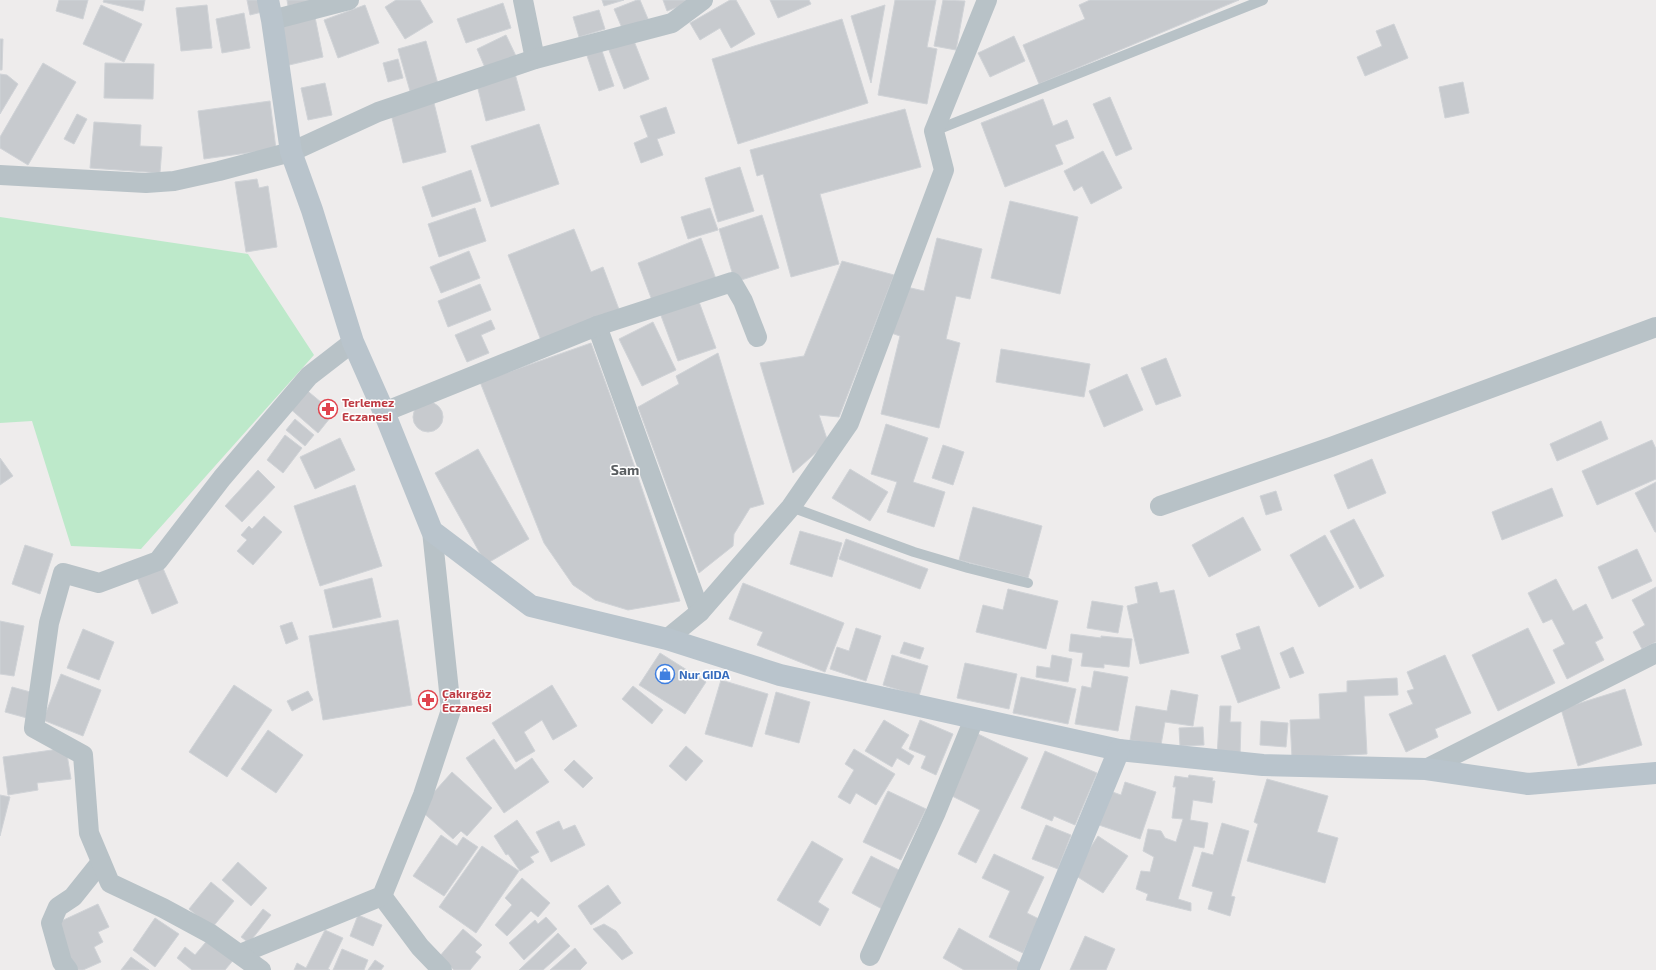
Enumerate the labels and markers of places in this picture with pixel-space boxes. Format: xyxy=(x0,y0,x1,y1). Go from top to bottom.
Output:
place label: Terlemez Eczanesi xyxy=(342,395,394,423)
pharmacy icon: Terlemez Eczanesi xyxy=(317,398,339,420)
shop icon: Nur GIDA xyxy=(654,663,676,685)
place label: Nur GIDA xyxy=(679,667,730,681)
place label: Çakırgöz Eczanesi xyxy=(442,686,492,714)
pharmacy icon: Çakırgöz Eczanesi xyxy=(417,689,439,711)

